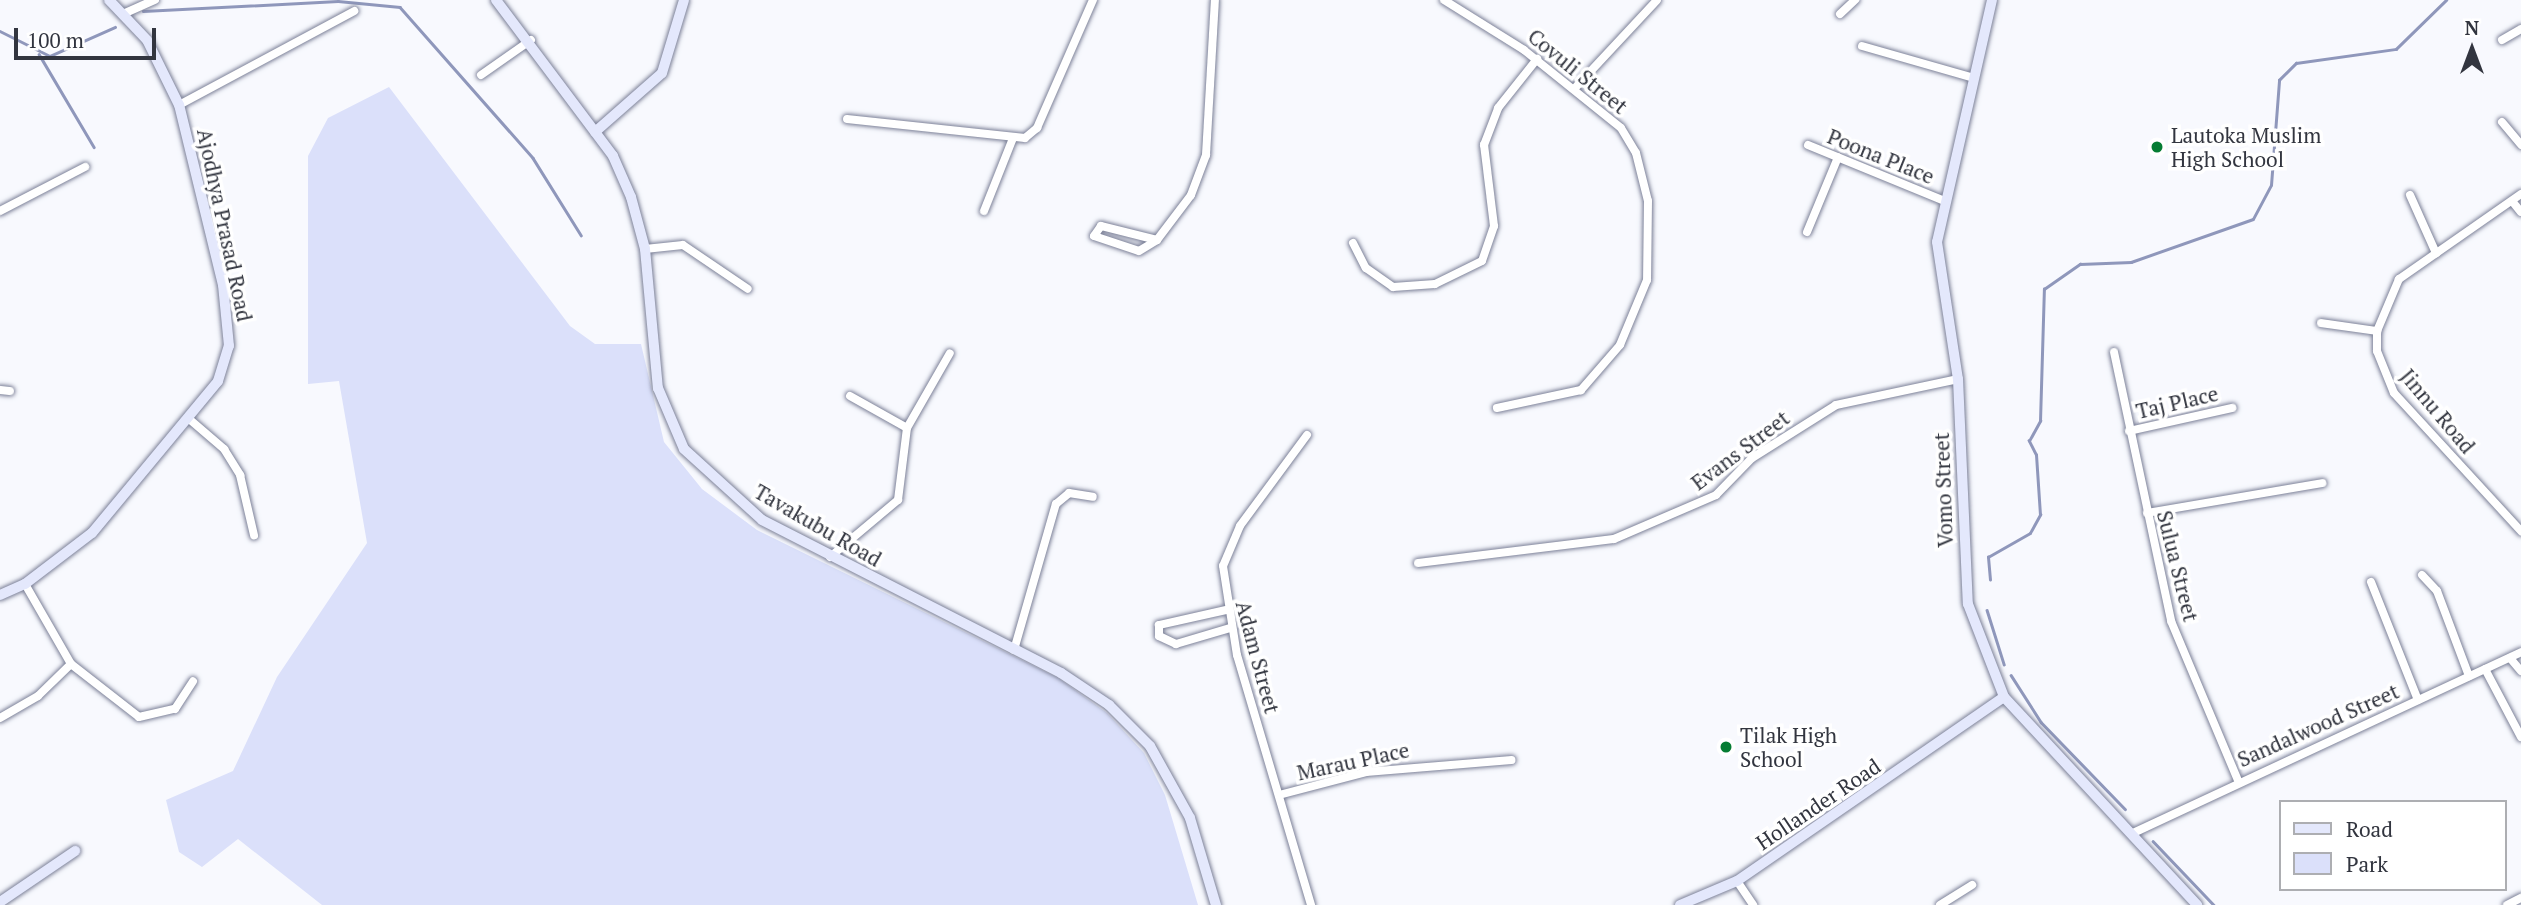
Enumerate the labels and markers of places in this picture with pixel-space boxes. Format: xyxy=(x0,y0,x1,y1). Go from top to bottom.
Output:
place label: Lautoka Muslim High School xyxy=(2171,122,2321,172)
marker: Lautoka Muslim High School xyxy=(2149,139,2165,155)
place label: Tilak High School xyxy=(1740,722,1837,772)
marker: Tilak High School xyxy=(1718,739,1734,755)

